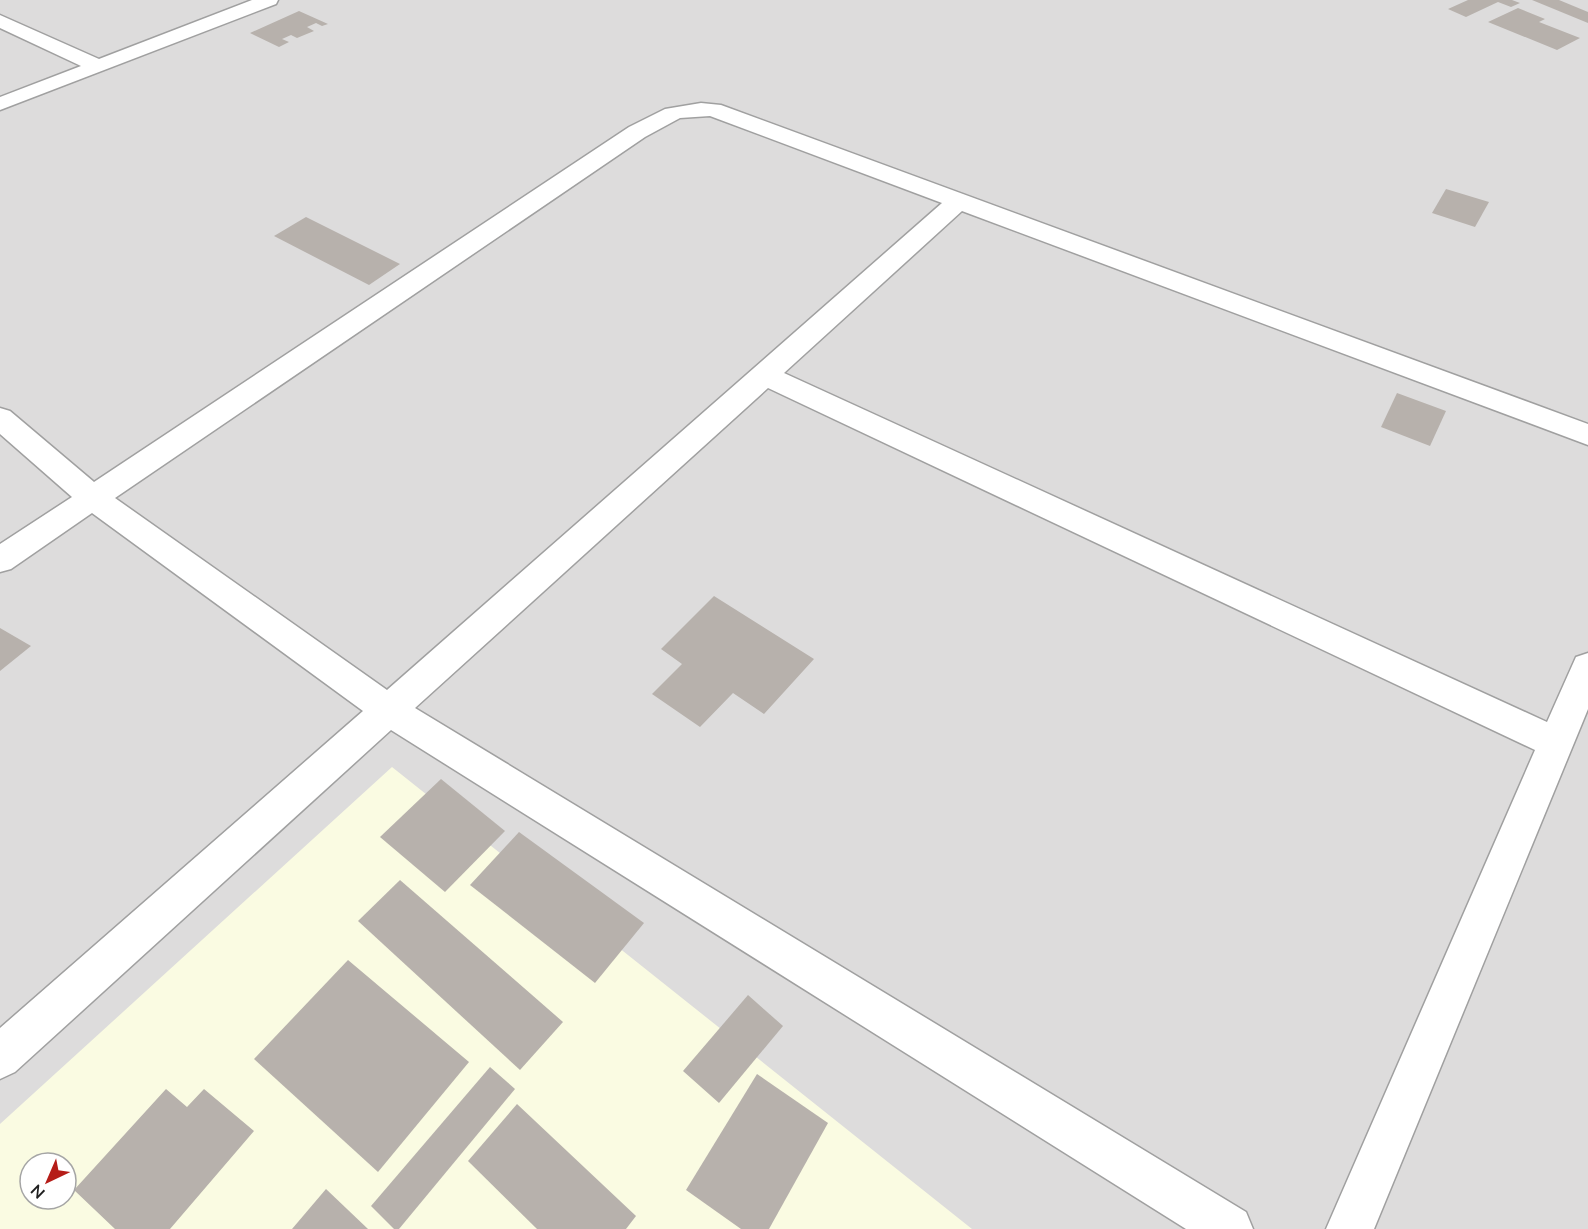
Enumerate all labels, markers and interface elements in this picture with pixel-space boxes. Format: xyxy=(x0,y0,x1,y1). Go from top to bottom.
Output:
north arrow xyxy=(18,1151,78,1211)
text: N xyxy=(26,1180,49,1203)

